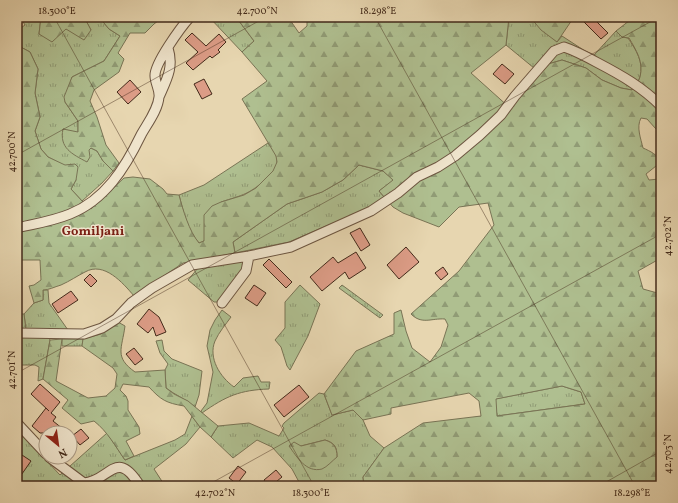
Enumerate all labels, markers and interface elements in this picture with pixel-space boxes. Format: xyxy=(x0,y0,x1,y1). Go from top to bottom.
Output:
text: 18.300°E xyxy=(38,4,76,18)
text: 42.700°N xyxy=(236,4,278,18)
text: 18.298°E xyxy=(360,4,396,18)
text: 42.700°N xyxy=(5,131,19,173)
text: 42.702°N xyxy=(661,215,675,256)
district label: Gomiljani xyxy=(62,223,125,241)
text: 42.701°N xyxy=(5,350,19,390)
north arrow xyxy=(38,425,78,465)
text: 42.703°N xyxy=(661,433,675,474)
text: N xyxy=(55,444,69,461)
text: 42.702°N xyxy=(195,486,236,500)
text: 18.300°E xyxy=(292,486,330,500)
text: 18.298°E xyxy=(614,486,650,500)

